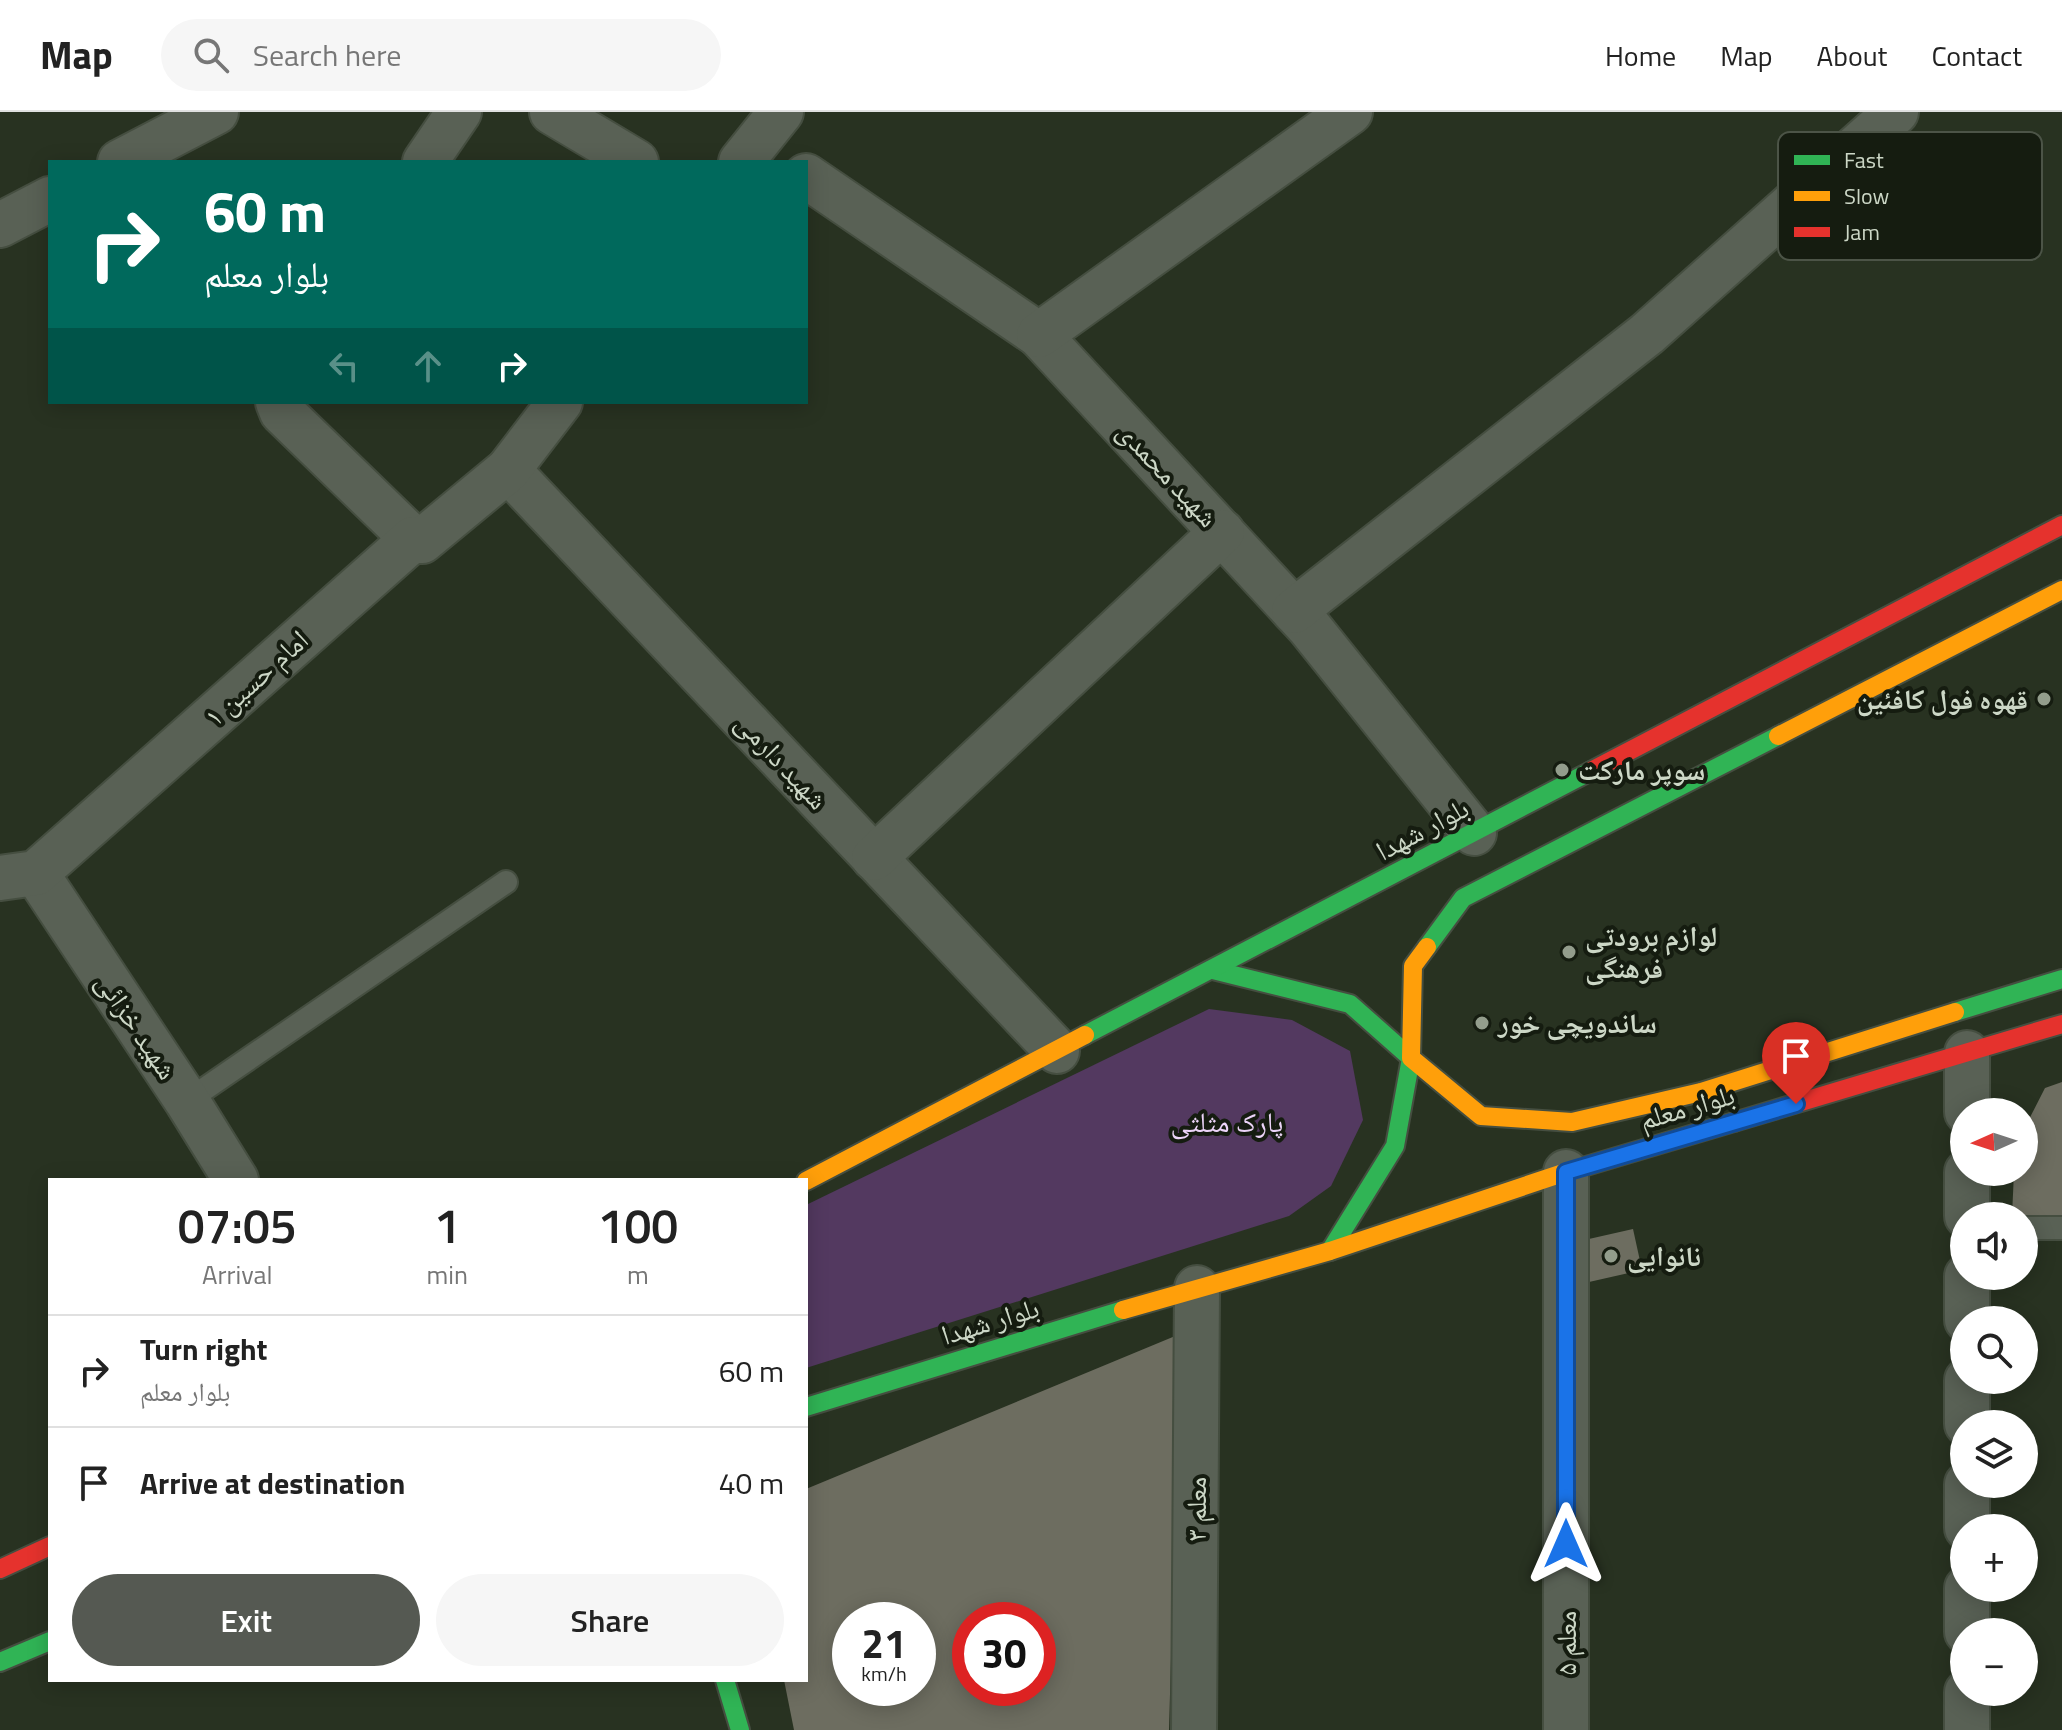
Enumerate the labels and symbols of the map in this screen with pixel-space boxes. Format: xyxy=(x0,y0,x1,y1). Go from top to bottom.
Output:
legend xyxy=(1778,132,2042,260)
text: Fast xyxy=(1844,143,1884,177)
text: Slow xyxy=(1844,179,1890,213)
text: Jam xyxy=(1844,215,1880,249)
street label: شهید محمدی xyxy=(1108,411,1229,537)
street label: امام حسین ۱ xyxy=(194,619,318,736)
place label: قهوه فول کافئین xyxy=(1857,677,2028,720)
marker: قهوه فول کافئین xyxy=(2035,690,2053,708)
street label: شهید دارمی xyxy=(726,702,839,819)
place label: سوپر مارکت xyxy=(1578,748,1705,791)
marker: سوپر مارکت xyxy=(1553,761,1571,779)
street label: بلوار شهدا xyxy=(1367,786,1476,871)
place label: لوازم برودتی فرهنگی xyxy=(1585,914,1717,989)
marker: لوازم برودتی فرهنگی xyxy=(1560,943,1578,961)
street label: شهید خزائی xyxy=(86,963,189,1088)
place label: ساندویچی خور xyxy=(1497,1001,1657,1044)
marker: ساندویچی خور xyxy=(1473,1014,1491,1032)
pin xyxy=(1762,1022,1830,1104)
street label: بلوار معلم xyxy=(1634,1072,1740,1141)
north arrow xyxy=(1950,1098,2038,1186)
park label: پارک مثلثی xyxy=(1171,1100,1283,1143)
place label: نانوایی xyxy=(1627,1234,1701,1277)
marker: نانوایی xyxy=(1602,1247,1620,1265)
street label: بلوار شهدا xyxy=(936,1285,1044,1356)
street label: معلم ۳ xyxy=(1174,1477,1217,1541)
position arrow xyxy=(1524,1502,1608,1586)
speed limit sign: 30 xyxy=(952,1602,1056,1706)
street label: معلم ۵ xyxy=(1544,1611,1587,1675)

